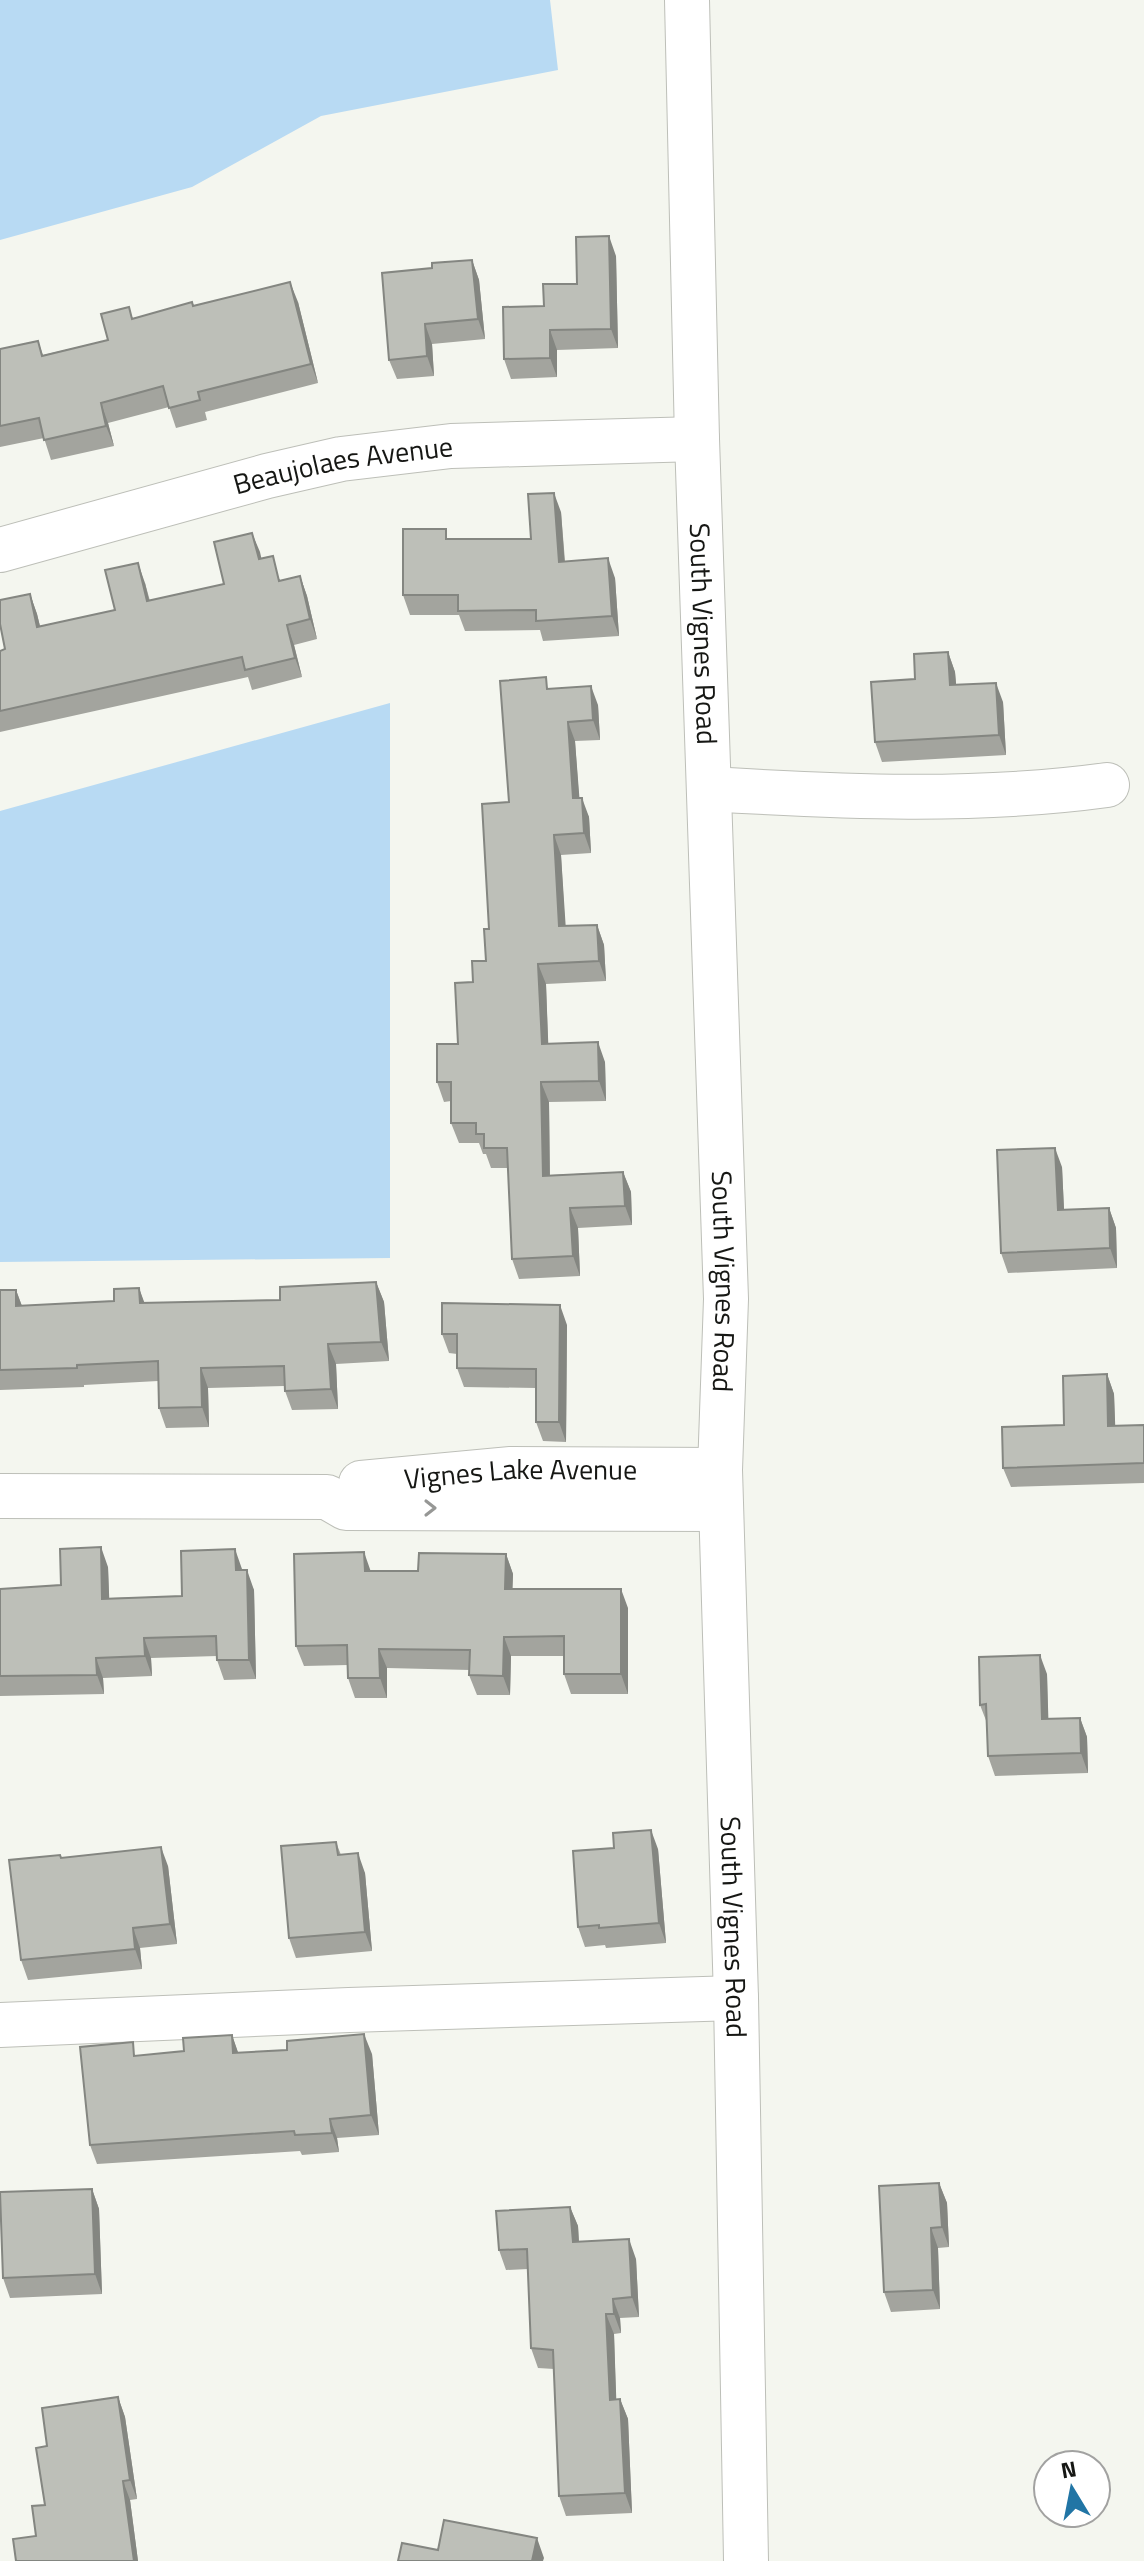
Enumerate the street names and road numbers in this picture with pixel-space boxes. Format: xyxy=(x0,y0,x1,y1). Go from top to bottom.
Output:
street label: Beaujolaes Avenue xyxy=(228,424,455,505)
street label: South Vignes Road xyxy=(679,522,729,745)
street label: South Vignes Road xyxy=(701,1170,748,1393)
street label: Vignes Lake Avenue xyxy=(402,1447,637,1500)
street label: South Vignes Road xyxy=(710,1816,759,2038)

